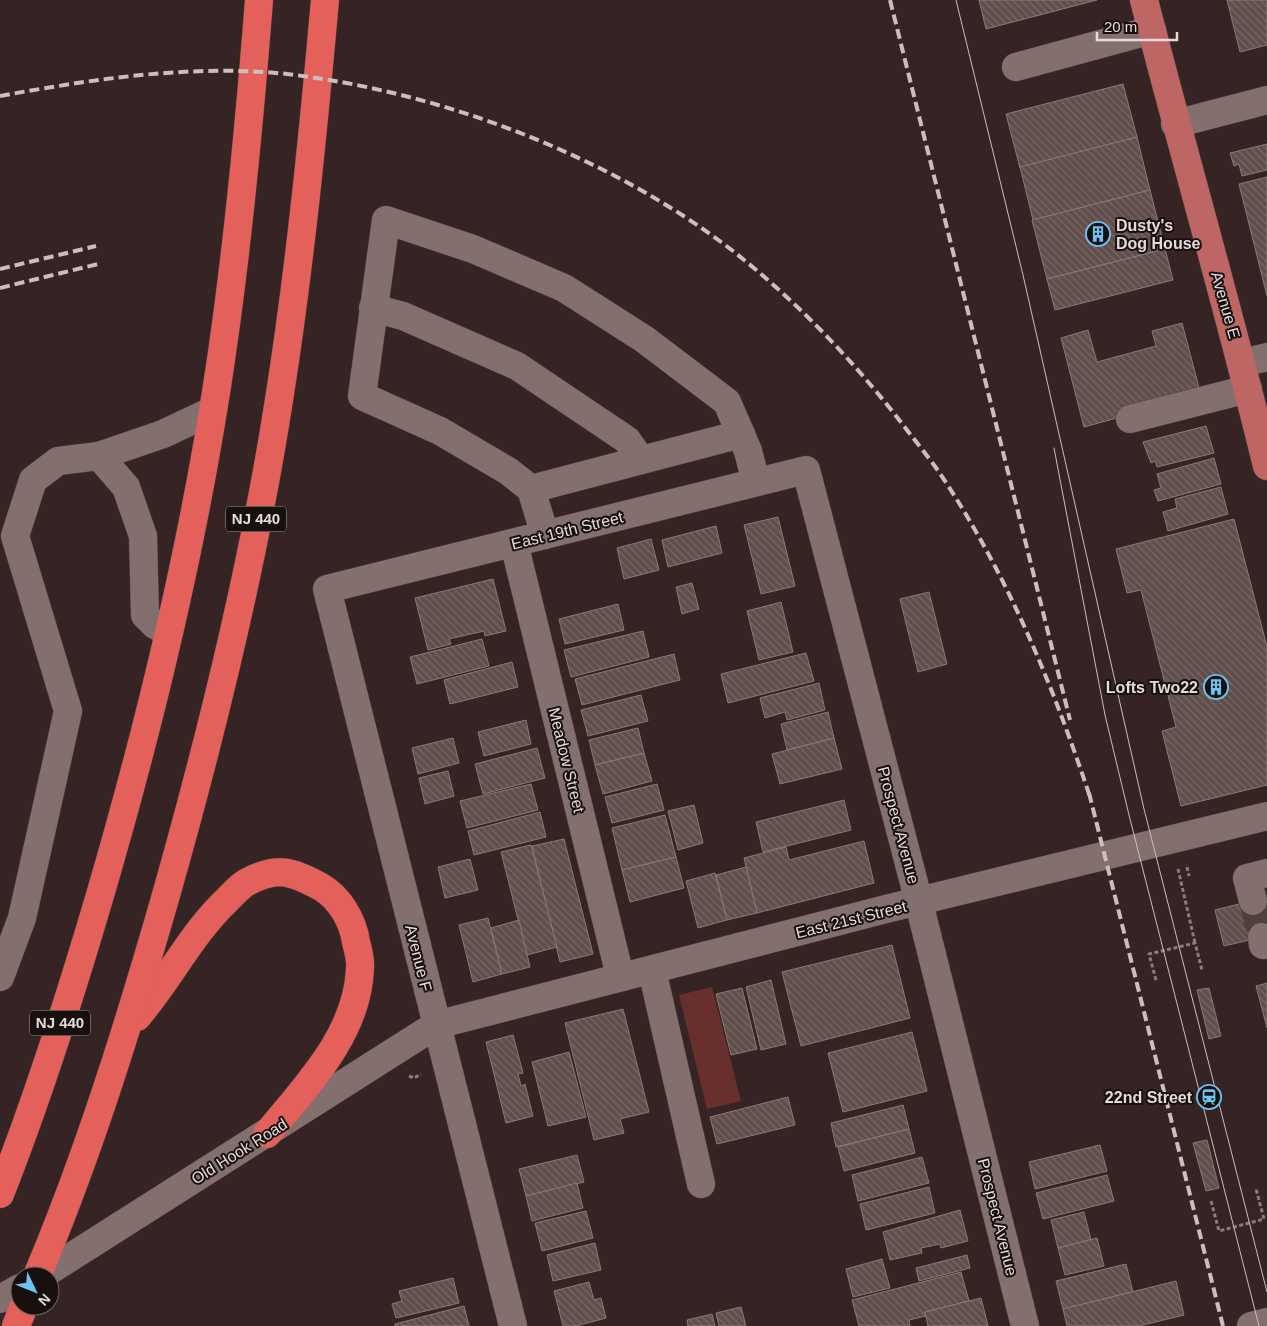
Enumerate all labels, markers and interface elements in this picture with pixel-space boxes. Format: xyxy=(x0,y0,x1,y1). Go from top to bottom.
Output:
scale bar xyxy=(1097,10,1177,42)
text: 20 m xyxy=(1104,18,1137,35)
place label: Dusty's Dog House xyxy=(1116,217,1201,252)
building icon: Dusty's Dog House xyxy=(1085,221,1111,247)
street label: Avenue E xyxy=(1208,270,1243,341)
road number: NJ 440 xyxy=(226,506,286,532)
street label: East 19th Street xyxy=(509,508,625,553)
building icon: Lofts Two22 xyxy=(1203,674,1229,700)
place label: Lofts Two22 xyxy=(1106,679,1198,696)
street label: Meadow Street xyxy=(545,706,588,815)
street label: Prospect Avenue xyxy=(875,765,922,886)
street label: East 21st Street xyxy=(794,897,909,942)
street label: Avenue F xyxy=(402,923,435,993)
road number: NJ 440 xyxy=(30,1010,90,1036)
station icon: 22nd Street xyxy=(1196,1084,1222,1110)
place label: 22nd Street xyxy=(1105,1089,1193,1106)
street label: Old Hook Road xyxy=(188,1115,290,1188)
street label: Prospect Avenue xyxy=(975,1157,1020,1278)
north arrow xyxy=(10,1266,60,1316)
text: N xyxy=(35,1291,54,1309)

